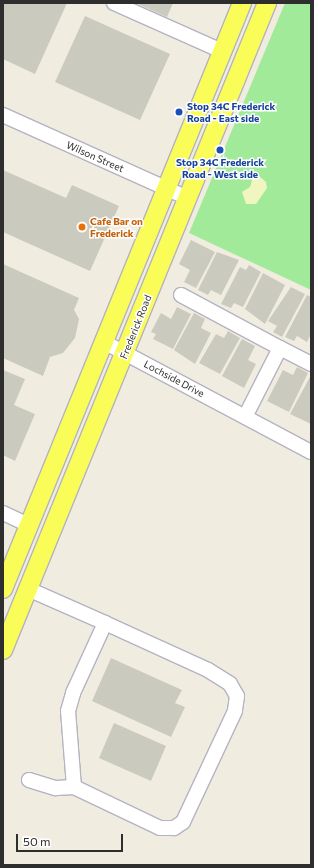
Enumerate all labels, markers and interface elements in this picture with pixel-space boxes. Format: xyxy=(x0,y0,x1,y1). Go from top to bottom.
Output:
place label: Stop 34C Frederick Road - East side xyxy=(187,100,275,124)
marker: Stop 34C Frederick Road - East side xyxy=(174,107,184,117)
street label: Wilson Street xyxy=(64,139,126,175)
marker: Stop 34C Frederick Road - West side xyxy=(215,145,225,155)
place label: Stop 34C Frederick Road - West side xyxy=(176,156,264,180)
place label: Cafe Bar on Frederick xyxy=(90,215,143,238)
marker: Cafe Bar on Frederick xyxy=(77,222,87,232)
street label: Frederick Road xyxy=(118,293,154,361)
street label: Lochside Drive xyxy=(142,358,206,400)
scale bar xyxy=(18,826,125,852)
text: 50 m xyxy=(23,834,51,848)

